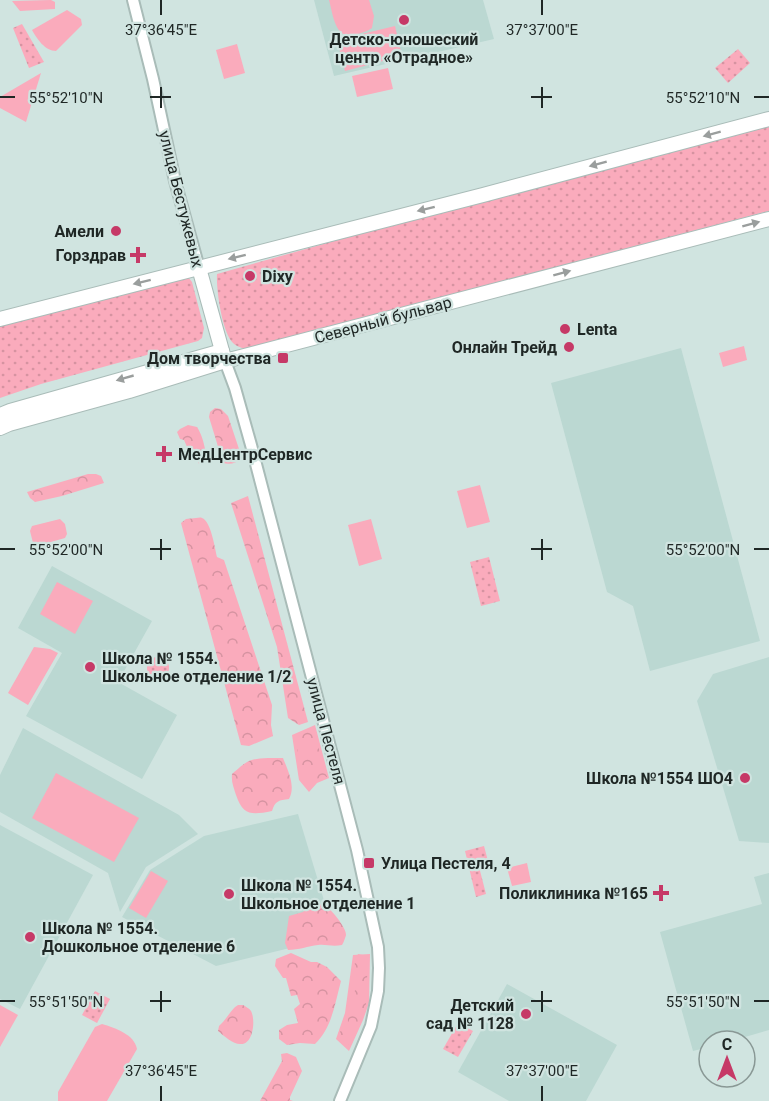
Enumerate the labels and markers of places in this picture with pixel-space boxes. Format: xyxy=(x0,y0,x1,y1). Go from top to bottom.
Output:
marker: Детско-юношеский центр «Отрадное» xyxy=(397,13,411,27)
place label: Детско-юношеский центр «Отрадное» xyxy=(330,30,478,67)
place label: Амели xyxy=(55,222,104,241)
marker: Амели xyxy=(109,224,123,238)
place label: Горздрав xyxy=(56,246,126,265)
marker: Горздрав xyxy=(131,248,145,262)
place label: Dixy xyxy=(262,267,294,286)
marker: Dixy xyxy=(243,269,257,283)
place label: Lenta xyxy=(577,320,618,339)
marker: Lenta xyxy=(558,322,572,336)
place label: Онлайн Трейд xyxy=(452,338,557,357)
marker: Онлайн Трейд xyxy=(562,340,576,354)
place label: Дом творчества xyxy=(147,349,271,368)
marker: Дом творчества xyxy=(276,351,290,365)
marker: МедЦентрСервис xyxy=(155,445,173,463)
place label: МедЦентрСервис xyxy=(178,445,312,464)
place label: Школа № 1554. Школьное отделение 1/2 xyxy=(102,649,292,686)
marker: Школа № 1554. Школьное отделение 1/2 xyxy=(83,660,97,674)
place label: Школа №1554 ШО4 xyxy=(586,769,733,788)
marker: Школа №1554 ШО4 xyxy=(738,771,752,785)
place label: Улица Пестеля, 4 xyxy=(381,854,511,873)
marker: Улица Пестеля, 4 xyxy=(362,856,376,870)
place label: Школа № 1554. Школьное отделение 1 xyxy=(241,876,415,913)
place label: Поликлиника №165 xyxy=(499,884,648,903)
marker: Поликлиника №165 xyxy=(652,884,670,902)
marker: Школа № 1554. Школьное отделение 1 xyxy=(222,887,236,901)
place label: Школа № 1554. Дошкольное отделение 6 xyxy=(42,919,235,956)
marker: Школа № 1554. Дошкольное отделение 6 xyxy=(23,930,37,944)
place label: Детский сад № 1128 xyxy=(426,996,514,1033)
marker: Детский сад № 1128 xyxy=(519,1007,533,1021)

